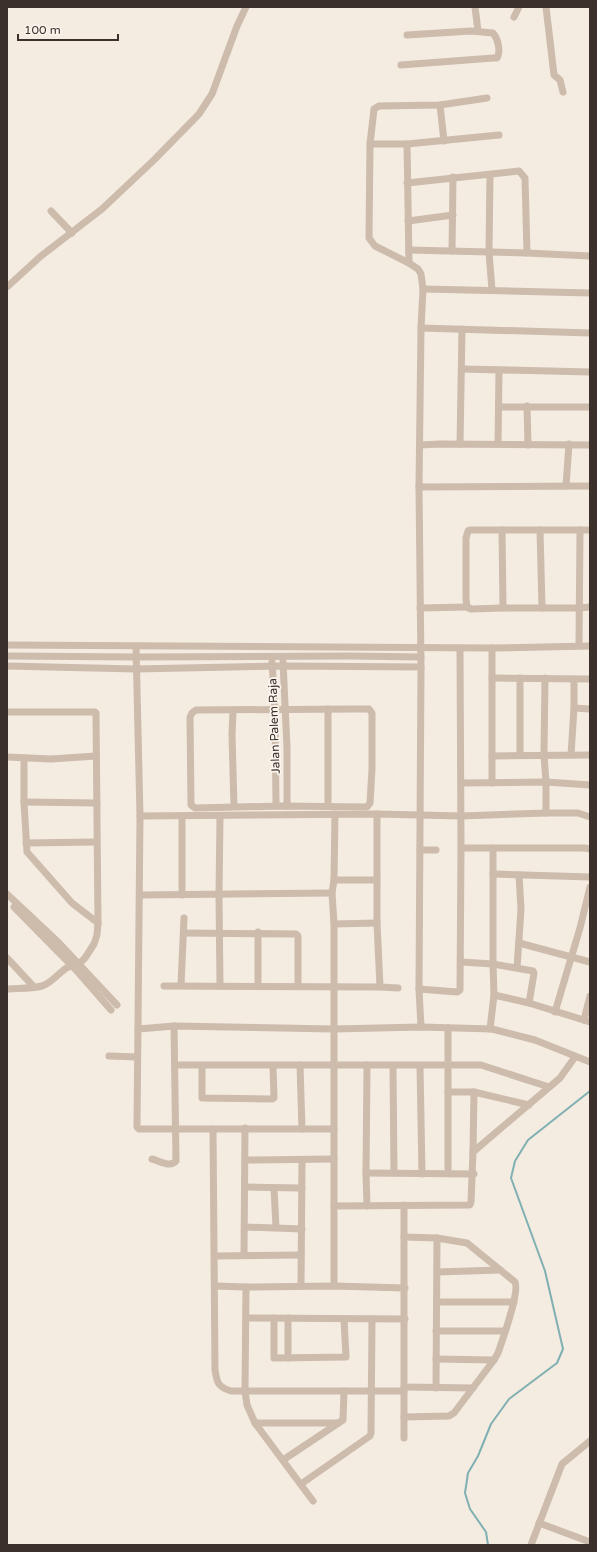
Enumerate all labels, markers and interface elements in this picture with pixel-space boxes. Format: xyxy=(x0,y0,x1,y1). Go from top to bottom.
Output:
scale bar xyxy=(18,16,118,42)
text: 100 m xyxy=(24,23,61,37)
street label: Jalan Palem Raja xyxy=(265,678,283,774)

